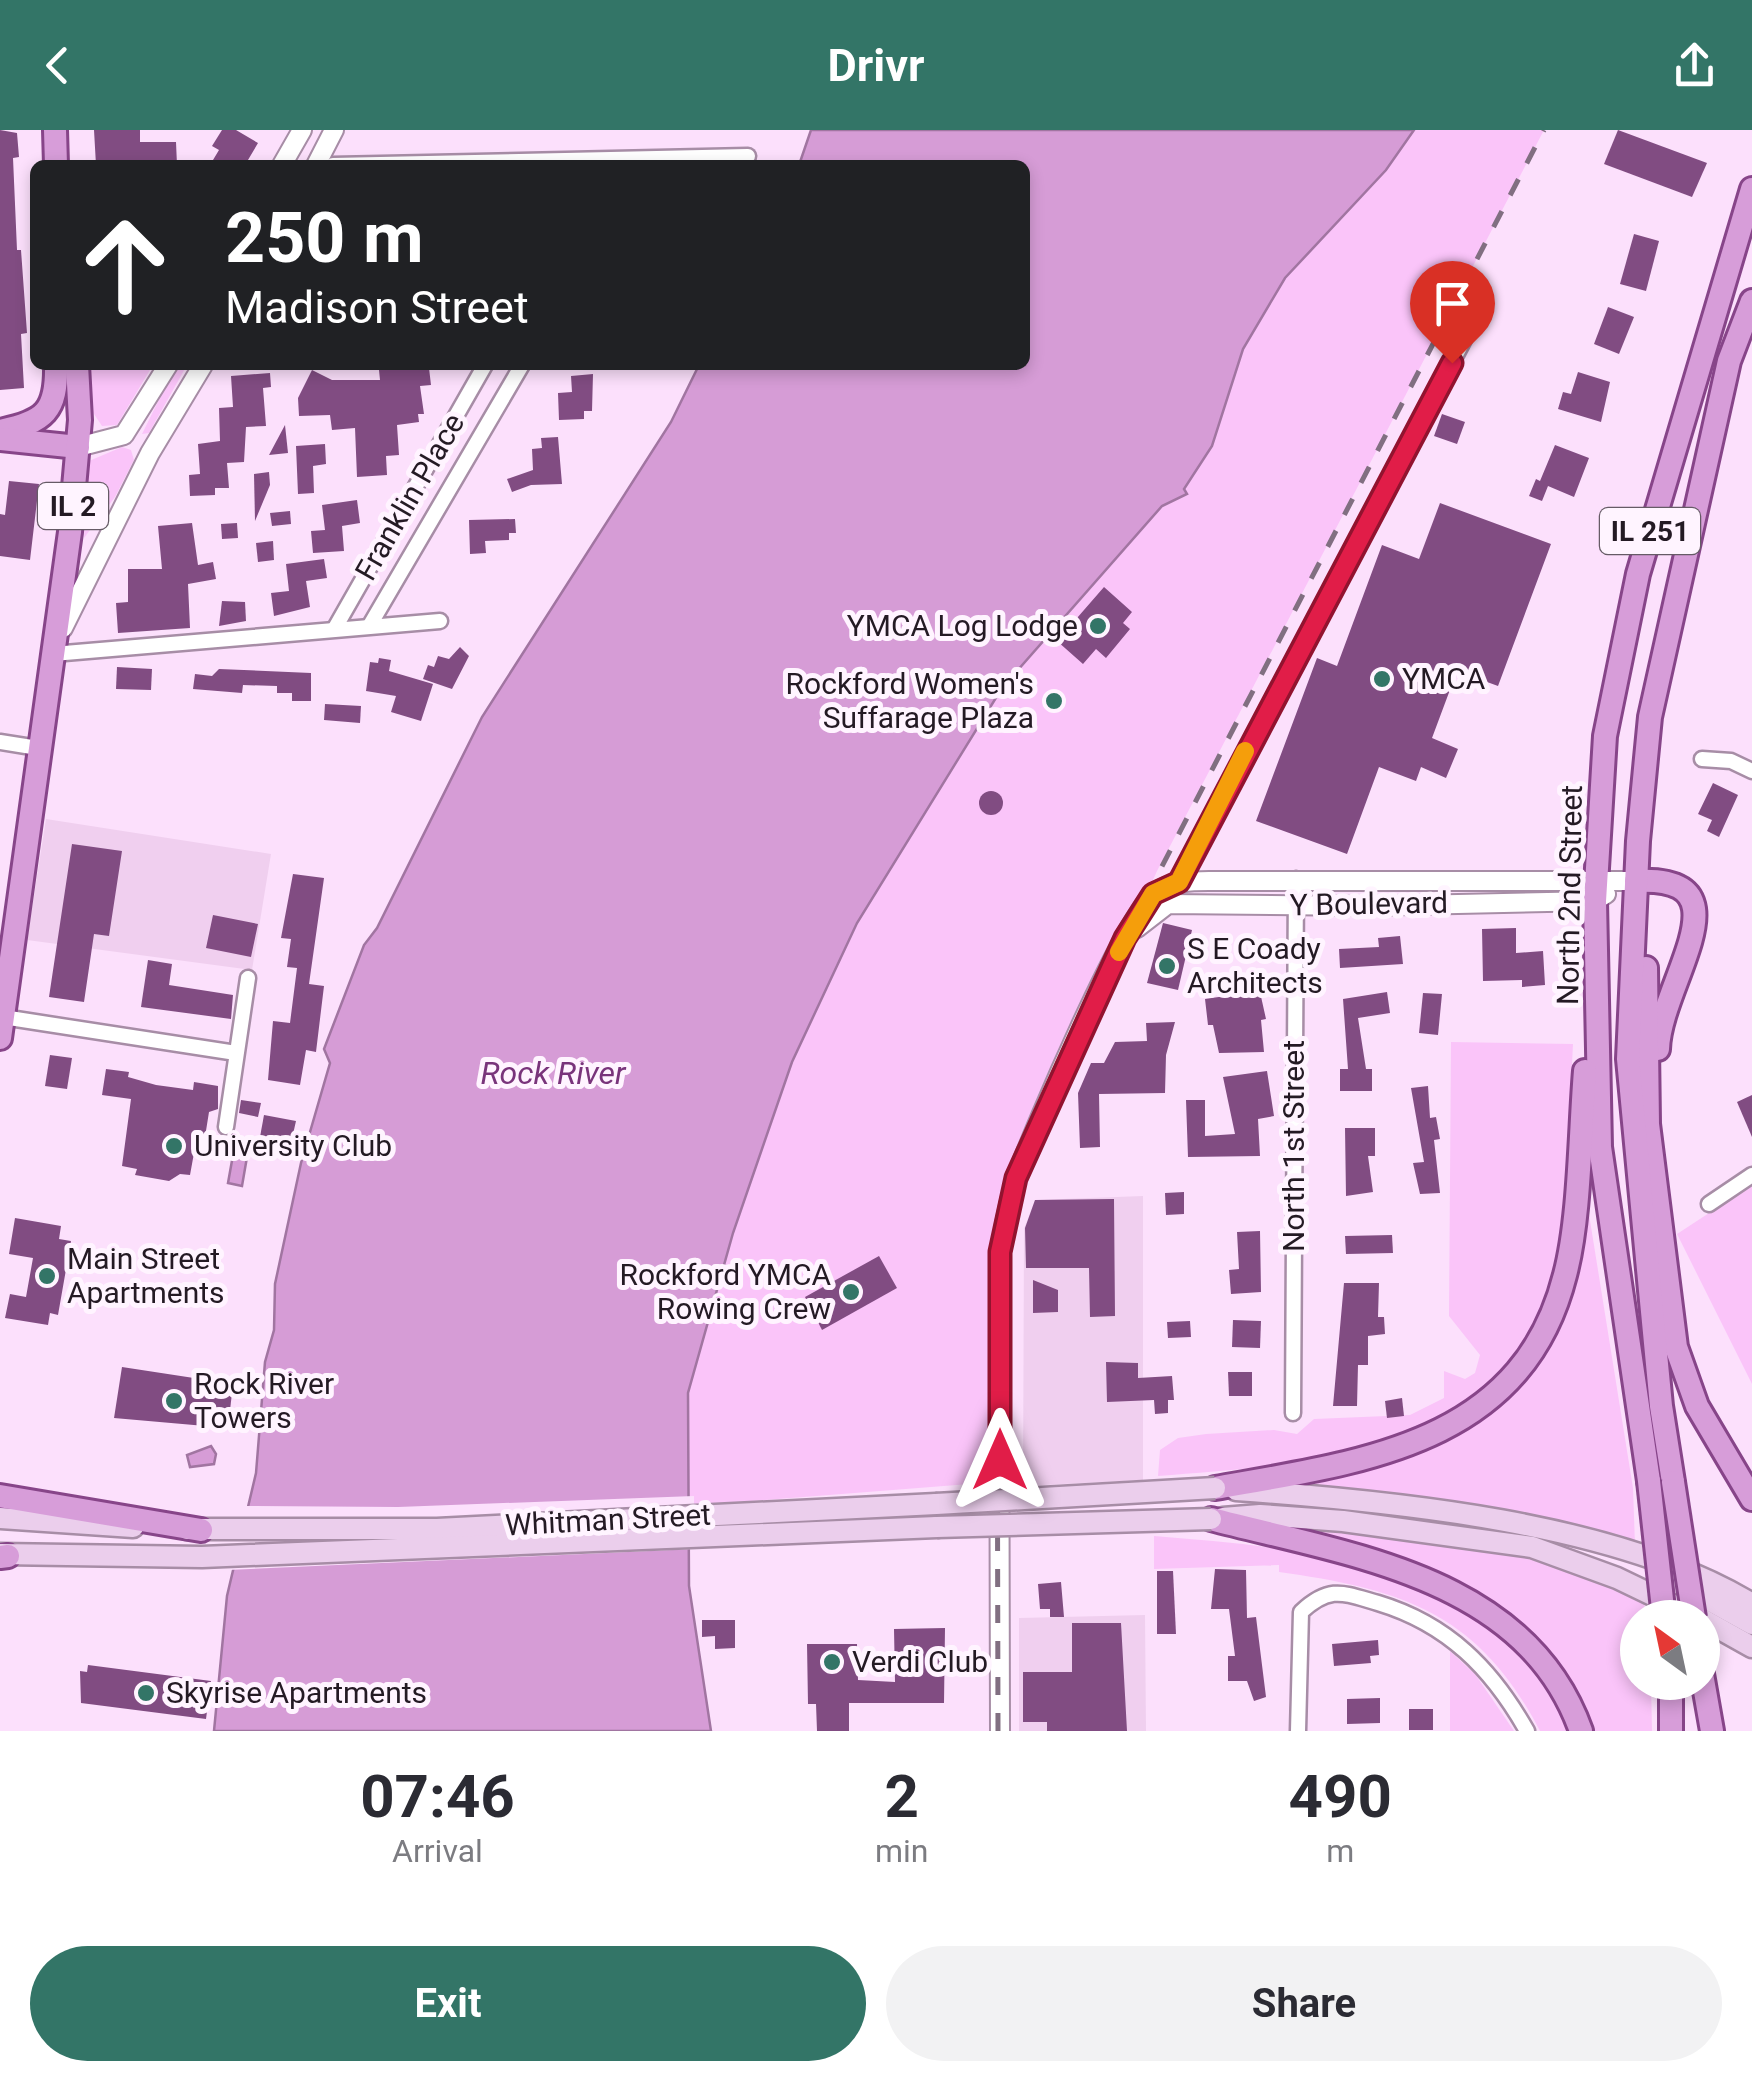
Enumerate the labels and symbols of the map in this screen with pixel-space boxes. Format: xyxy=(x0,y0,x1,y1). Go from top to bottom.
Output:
pin xyxy=(1410,261,1495,364)
street label: Franklin Place xyxy=(348,407,471,586)
road number: IL 2 xyxy=(38,483,108,529)
road number: IL 251 xyxy=(1600,508,1700,554)
place label: YMCA Log Lodge xyxy=(847,608,1078,643)
marker: YMCA Log Lodge xyxy=(1087,615,1109,637)
place label: YMCA xyxy=(1402,661,1486,696)
place label: Rockford Women's Suffarage Plaza xyxy=(786,666,1034,735)
marker: YMCA xyxy=(1371,668,1393,690)
marker: Rockford Women's Suffarage Plaza xyxy=(1043,690,1065,712)
street label: North 2nd Street xyxy=(1550,785,1589,1005)
street label: Y Boulevard xyxy=(1290,885,1448,922)
place label: S E Coady Architects xyxy=(1187,931,1323,1000)
marker: S E Coady Architects xyxy=(1156,955,1178,977)
street label: North 1st Street xyxy=(1276,1040,1311,1252)
water label: Rock River xyxy=(480,1054,627,1092)
place label: University Club xyxy=(194,1128,392,1163)
marker: University Club xyxy=(163,1135,185,1157)
place label: Main Street Apartments xyxy=(67,1241,225,1310)
place label: Rockford YMCA Rowing Crew xyxy=(619,1257,831,1326)
marker: Main Street Apartments xyxy=(36,1265,58,1287)
marker: Rockford YMCA Rowing Crew xyxy=(840,1281,862,1303)
place label: Rock River Towers xyxy=(194,1366,334,1435)
marker: Rock River Towers xyxy=(163,1390,185,1412)
position arrow xyxy=(948,1408,1052,1512)
street label: Whitman Street xyxy=(504,1497,712,1542)
north arrow xyxy=(1620,1600,1720,1700)
place label: Verdi Club xyxy=(852,1644,988,1679)
marker: Verdi Club xyxy=(821,1651,843,1673)
place label: Skyrise Apartments xyxy=(166,1675,427,1710)
marker: Skyrise Apartments xyxy=(135,1682,157,1704)

